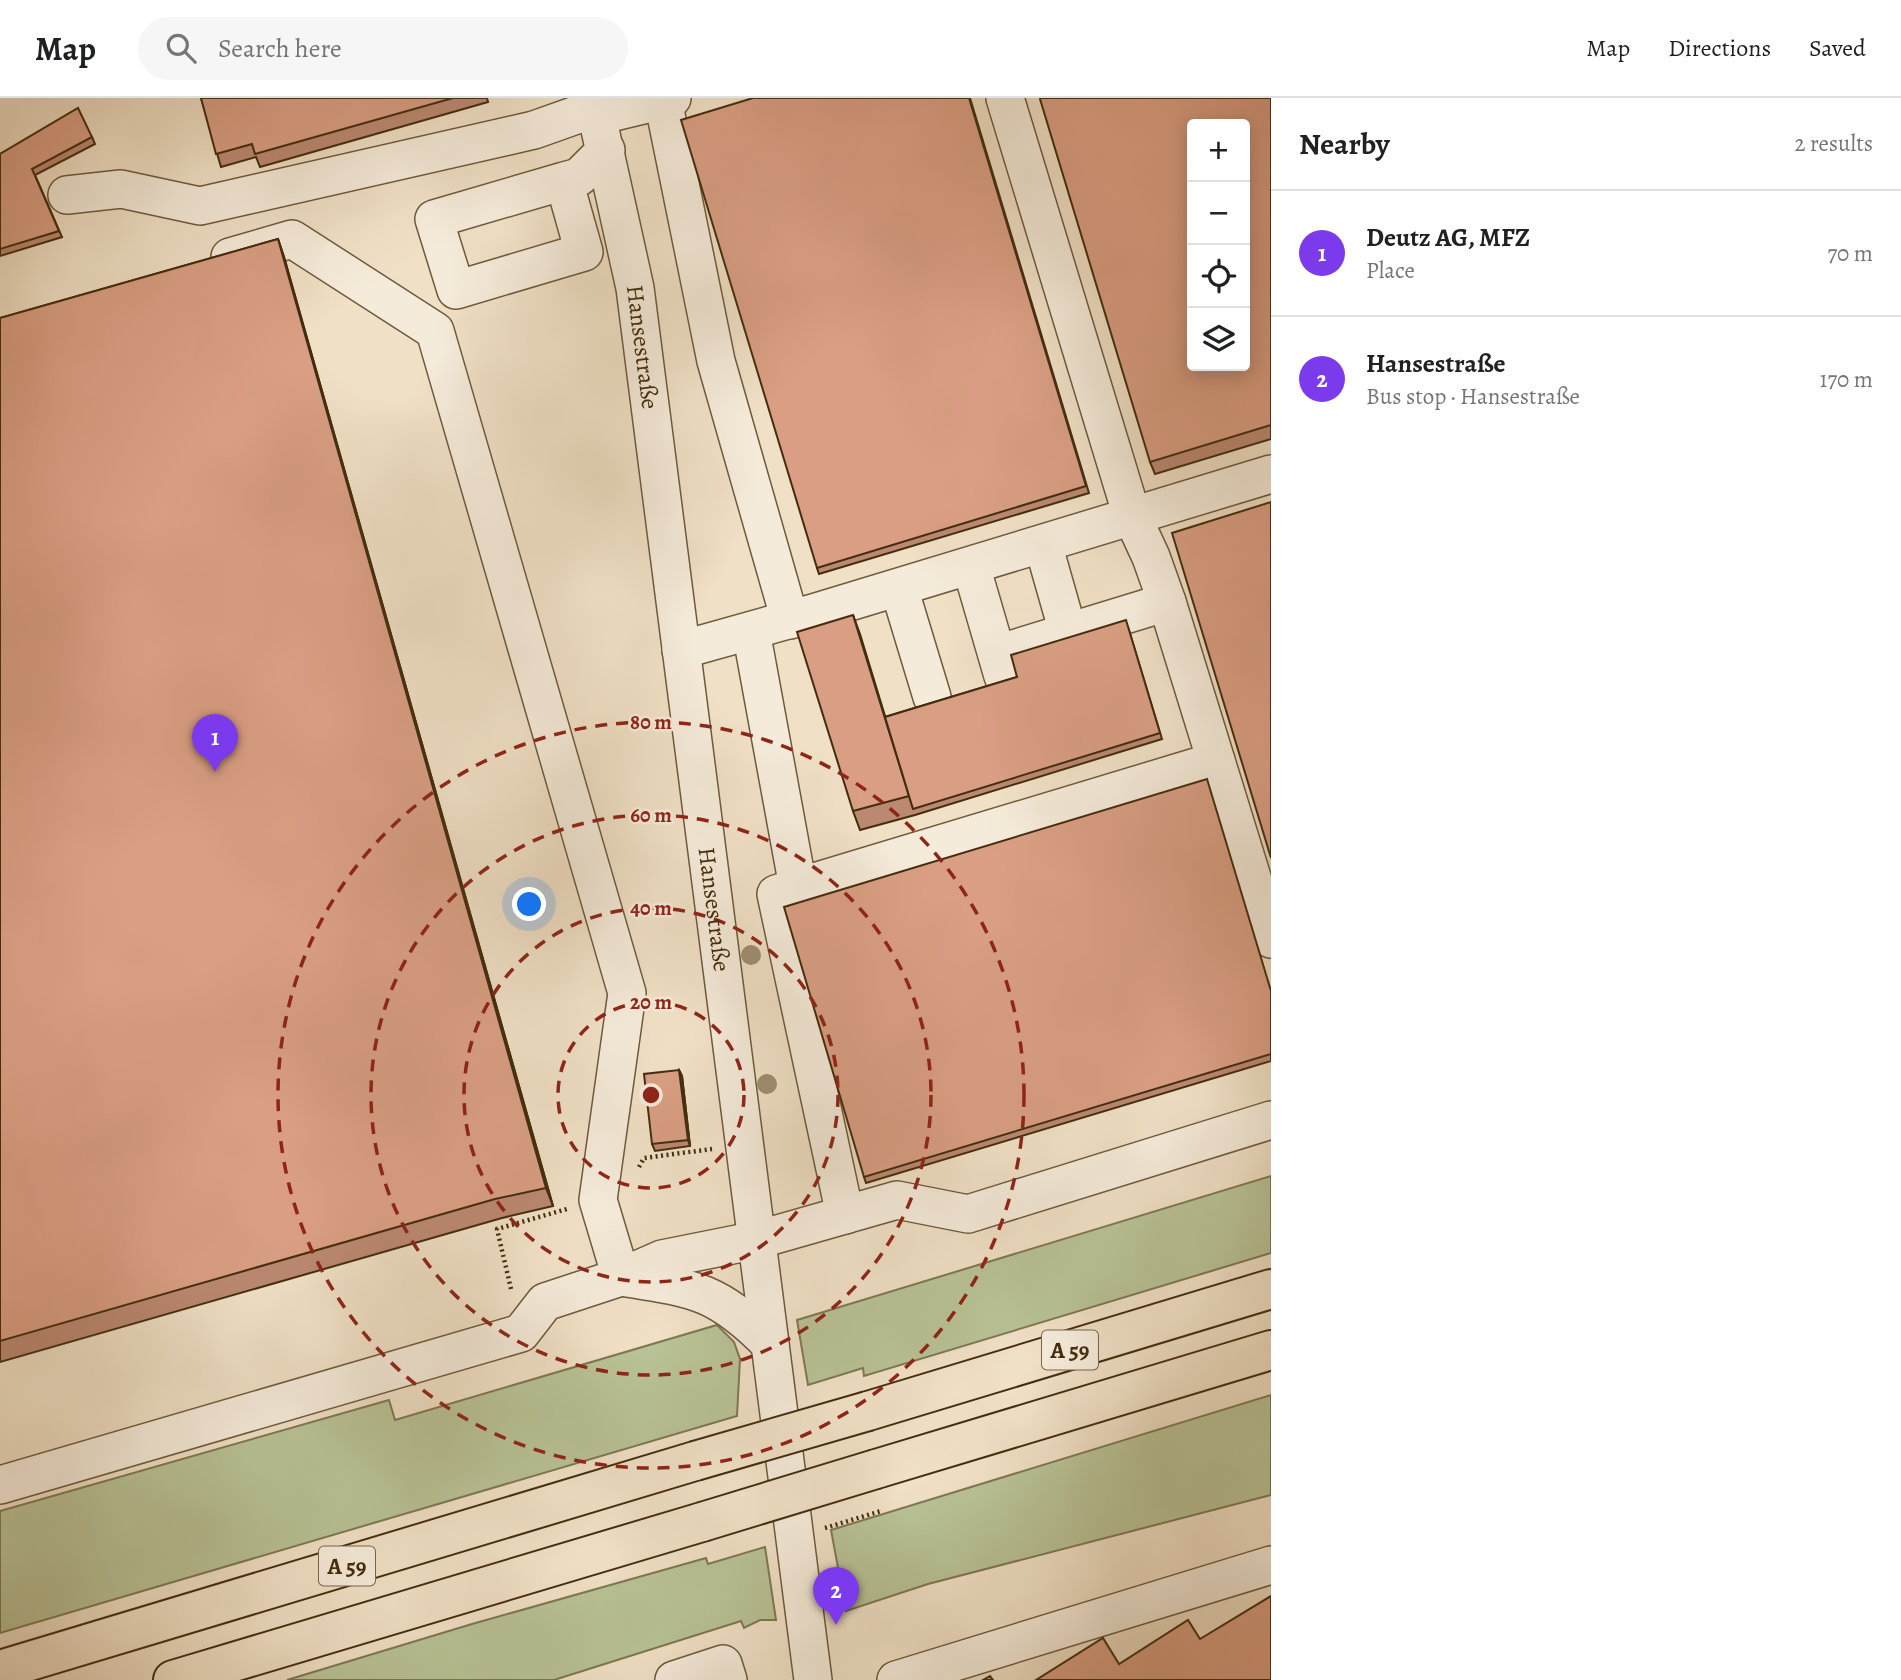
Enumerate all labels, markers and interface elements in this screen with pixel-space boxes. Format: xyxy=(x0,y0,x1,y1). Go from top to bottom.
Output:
search box xyxy=(138,17,628,80)
text: Map xyxy=(35,26,96,71)
icon: search xyxy=(162,29,200,67)
text: Search here xyxy=(218,31,342,66)
text: Map xyxy=(1586,32,1630,64)
text: Directions xyxy=(1668,32,1771,64)
text: Saved xyxy=(1809,32,1866,64)
map controls xyxy=(1187,119,1250,371)
button: + xyxy=(1187,119,1250,182)
text: Nearby xyxy=(1299,124,1390,164)
text: 2 results xyxy=(1795,128,1873,159)
button: − xyxy=(1187,182,1250,245)
text: Deutz AG, MFZ xyxy=(1366,220,1530,255)
text: 1 xyxy=(1318,238,1326,269)
text: 70 m xyxy=(1827,238,1873,269)
button: locate xyxy=(1187,245,1250,308)
text: Place xyxy=(1366,255,1415,286)
street label: Hansestraße xyxy=(619,283,666,411)
button: layers xyxy=(1187,308,1250,371)
text: Hansestraße xyxy=(1366,346,1506,381)
text: 2 xyxy=(1316,364,1328,395)
text: 170 m xyxy=(1820,364,1873,395)
text: Bus stop · Hansestraße xyxy=(1366,381,1580,412)
text: 80 m xyxy=(630,708,672,736)
pin: 1 xyxy=(192,714,238,772)
text: 60 m xyxy=(630,801,672,829)
street label: Hansestraße xyxy=(691,845,738,973)
your location xyxy=(512,887,546,921)
text: 40 m xyxy=(630,894,672,922)
text: 20 m xyxy=(630,988,672,1016)
centre of rings xyxy=(639,1083,663,1107)
road number: A 59 xyxy=(1042,1330,1098,1370)
road number: A 59 xyxy=(319,1546,375,1586)
pin: 2 xyxy=(813,1567,859,1625)

